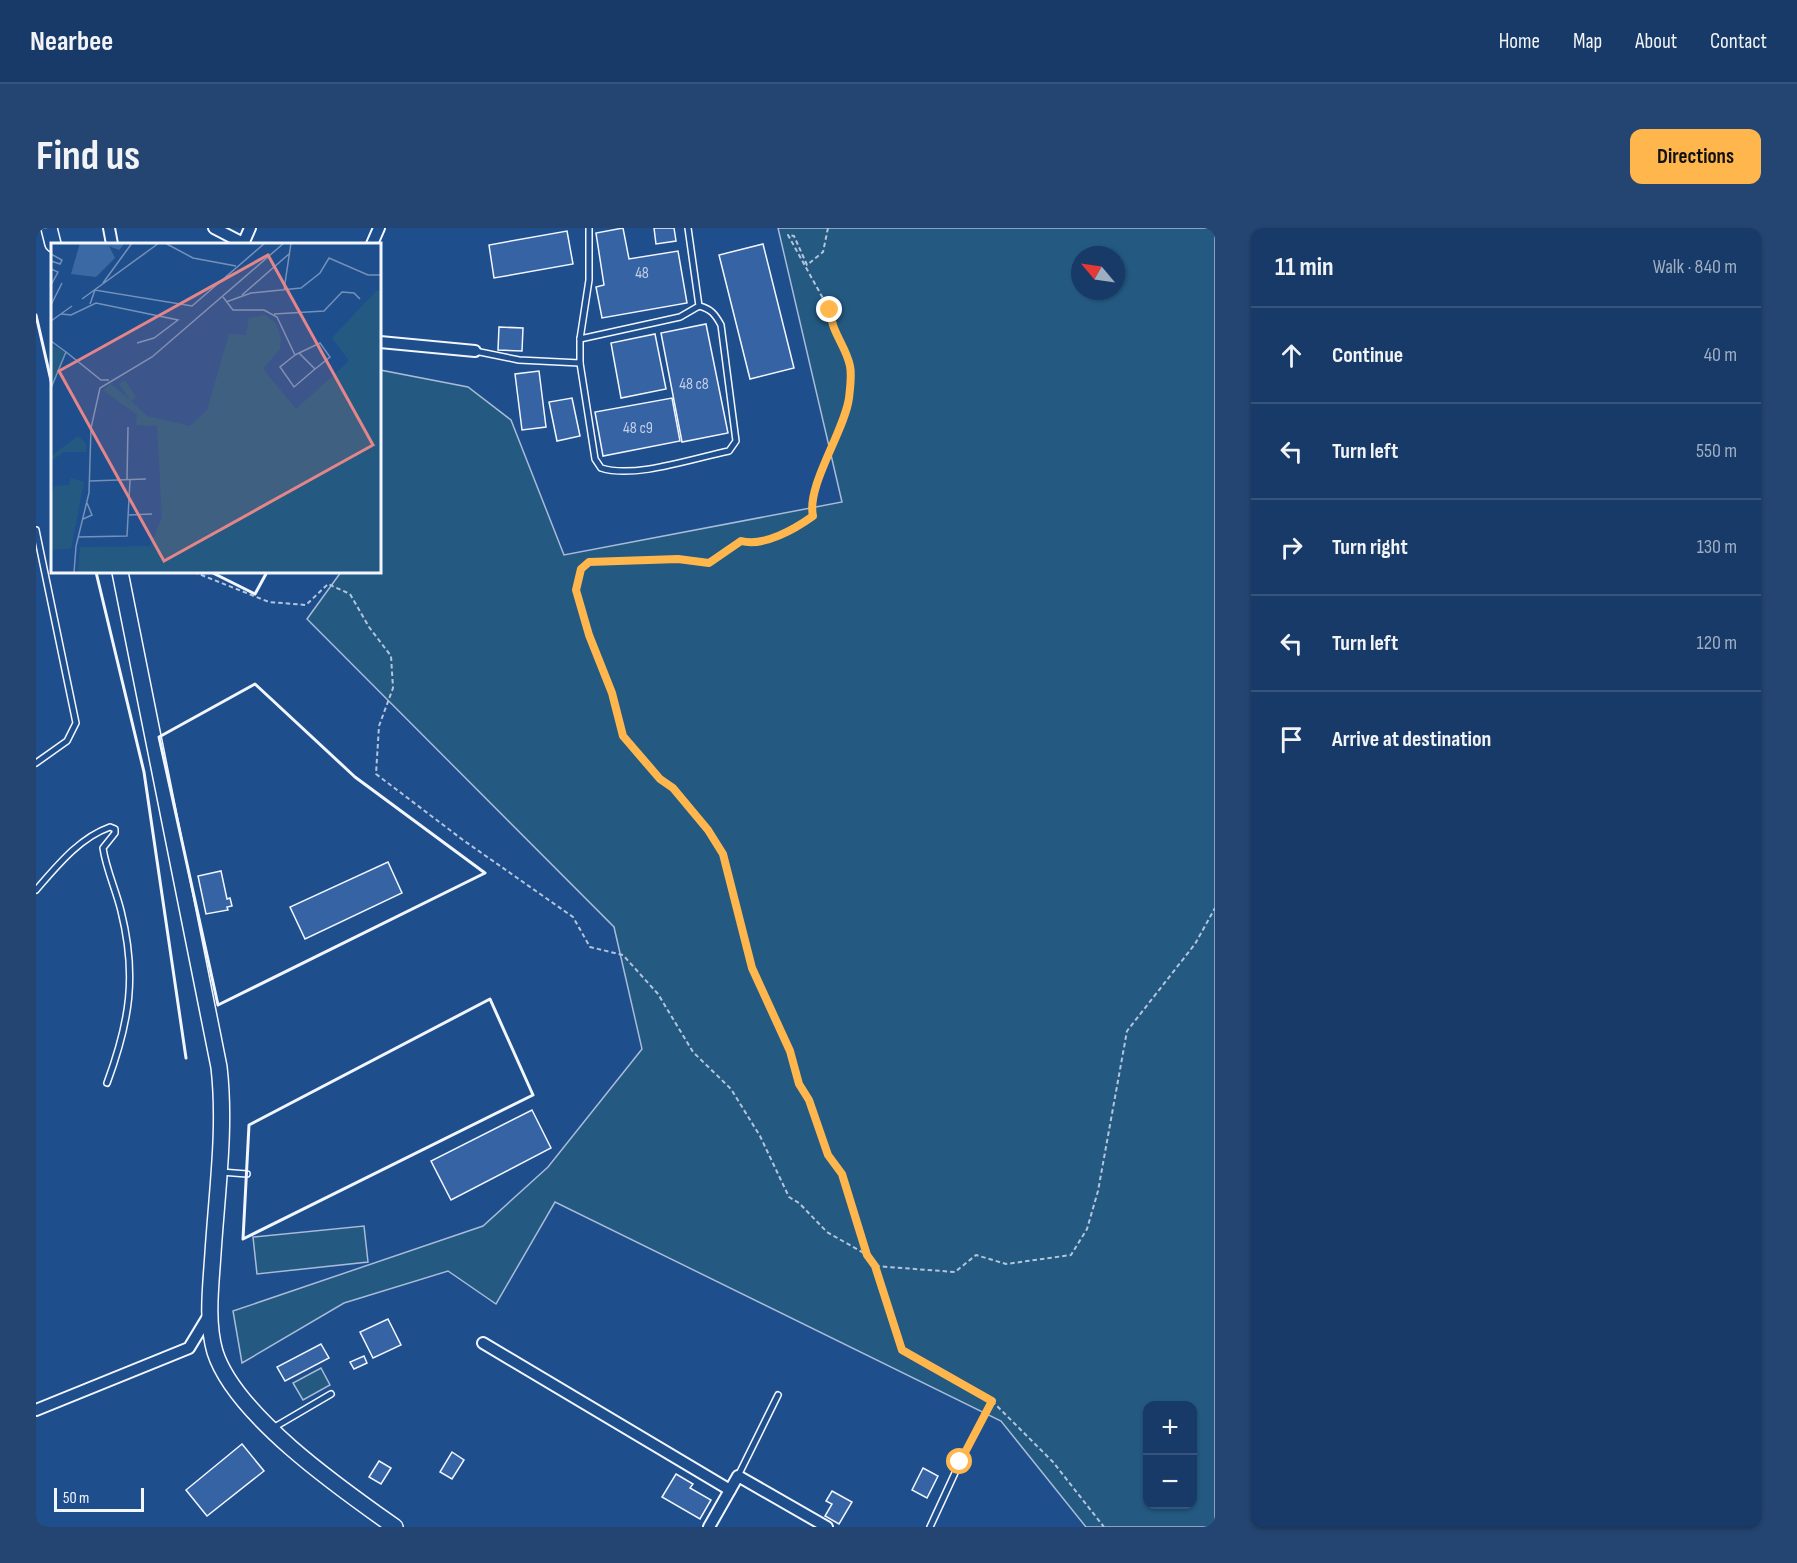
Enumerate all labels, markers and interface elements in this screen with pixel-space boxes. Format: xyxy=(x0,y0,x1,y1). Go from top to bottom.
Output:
text: Nearbee xyxy=(30,25,113,58)
text: Home xyxy=(1499,29,1540,54)
text: Map xyxy=(1573,29,1602,54)
text: About xyxy=(1635,29,1677,54)
text: Contact xyxy=(1710,29,1767,54)
button: Directions xyxy=(1630,129,1761,184)
text: Find us xyxy=(36,131,140,182)
inset map xyxy=(51,243,381,573)
north arrow xyxy=(1071,246,1125,300)
text: 11 min xyxy=(1275,252,1334,283)
text: Walk · 840 m xyxy=(1653,255,1737,279)
house number: 48 xyxy=(635,264,649,283)
route end xyxy=(816,296,842,322)
icon: ahead xyxy=(1275,339,1308,372)
text: Continue xyxy=(1332,342,1403,369)
text: 40 m xyxy=(1704,343,1737,367)
house number: 48 с8 xyxy=(679,375,709,394)
house number: 48 с9 xyxy=(623,419,653,438)
icon: left xyxy=(1275,435,1308,468)
text: Turn left xyxy=(1332,438,1398,465)
text: 550 m xyxy=(1696,439,1737,463)
icon: right xyxy=(1275,531,1308,564)
text: Turn right xyxy=(1332,534,1408,561)
text: 130 m xyxy=(1697,535,1737,559)
icon: left xyxy=(1275,627,1308,660)
text: Turn left xyxy=(1332,630,1398,657)
text: 120 m xyxy=(1697,631,1737,655)
icon: arrive xyxy=(1275,723,1308,756)
text: Arrive at destination xyxy=(1332,726,1491,753)
map controls xyxy=(1143,1401,1197,1509)
button: + xyxy=(1143,1401,1197,1455)
route start xyxy=(946,1448,972,1474)
button: − xyxy=(1143,1455,1197,1509)
scale bar xyxy=(54,1485,144,1512)
text: 50 m xyxy=(63,1489,89,1508)

